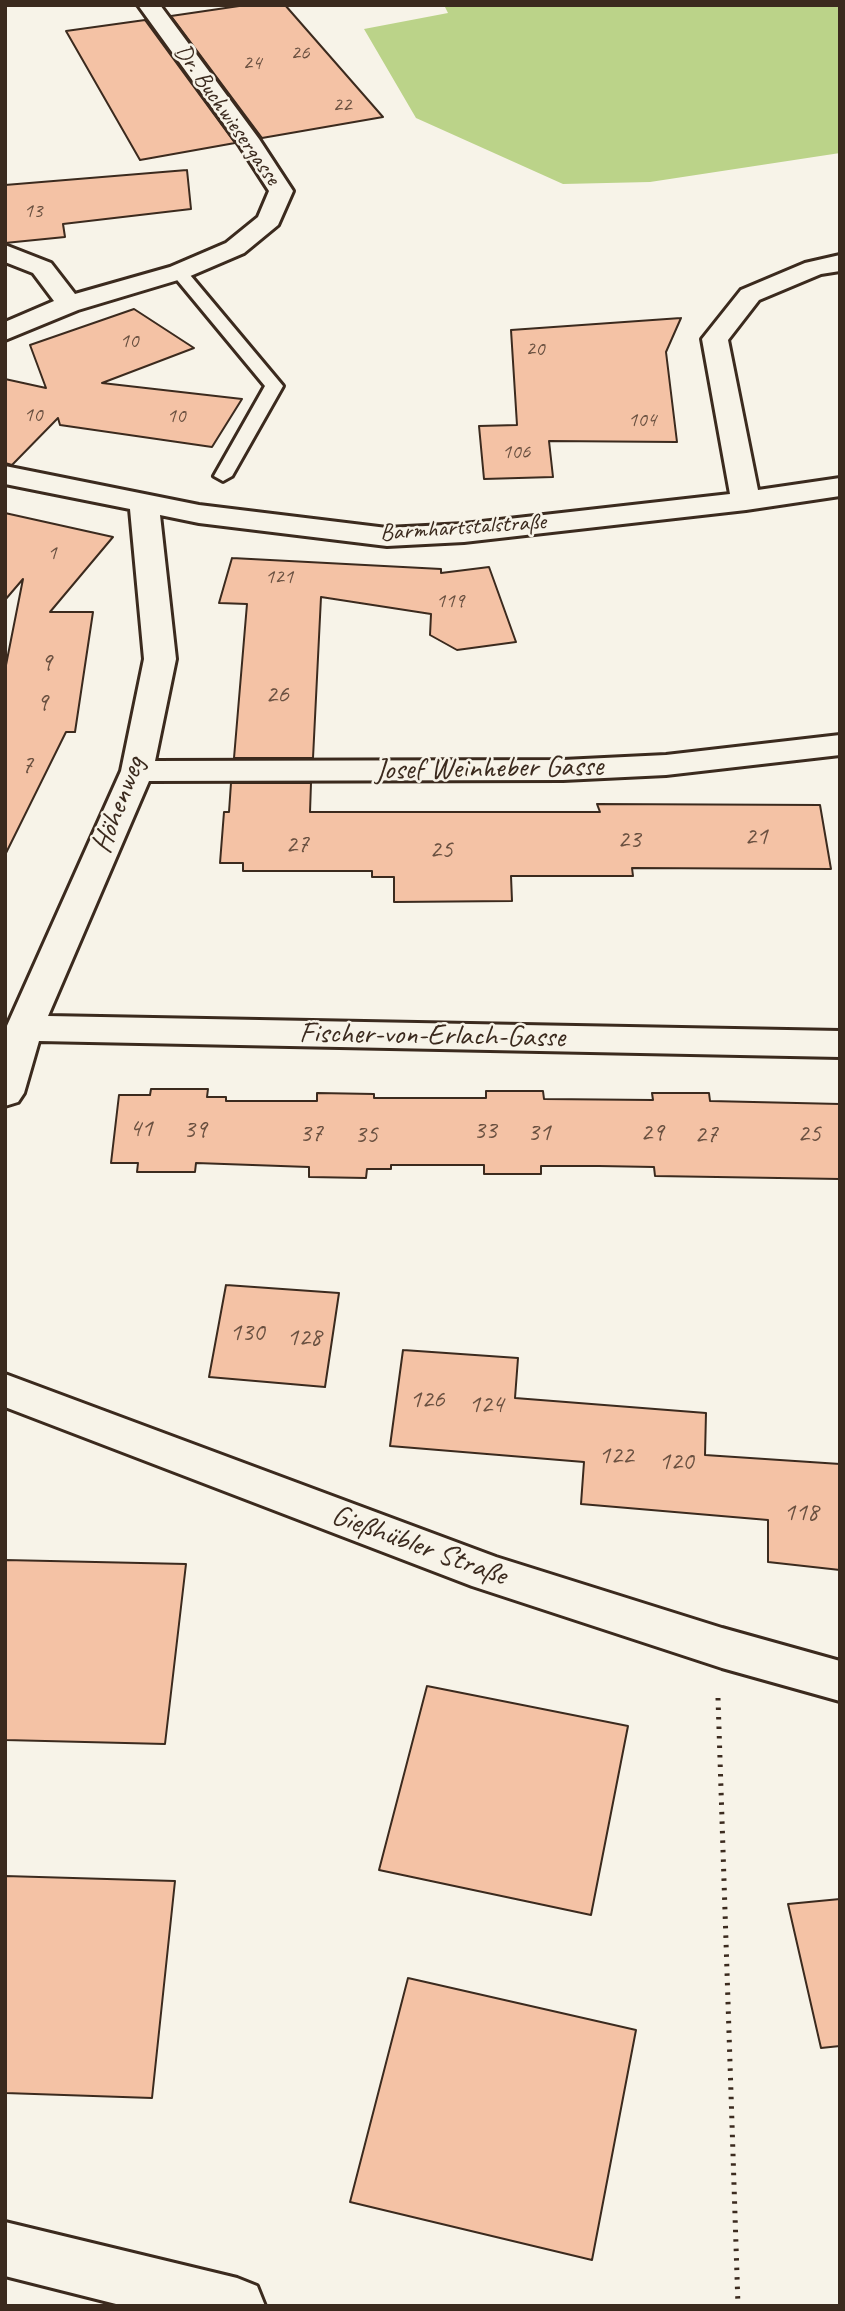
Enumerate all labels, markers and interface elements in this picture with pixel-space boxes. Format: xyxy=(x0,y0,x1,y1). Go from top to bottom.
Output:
street label: Dr. Buchwiesergasse xyxy=(168,39,286,191)
house number: 26 xyxy=(291,40,309,66)
house number: 24 xyxy=(243,50,261,76)
house number: 22 xyxy=(333,92,351,118)
house number: 13 xyxy=(24,198,42,224)
house number: 10 xyxy=(120,328,138,354)
house number: 20 xyxy=(526,336,544,362)
house number: 10 xyxy=(24,402,42,428)
house number: 10 xyxy=(167,403,185,429)
house number: 104 xyxy=(628,407,656,433)
house number: 106 xyxy=(502,439,530,465)
street label: Barmhartstalstraße xyxy=(379,508,547,548)
house number: 1 xyxy=(47,540,57,566)
house number: 121 xyxy=(265,564,293,590)
house number: 119 xyxy=(436,588,464,614)
house number: 9 xyxy=(40,647,52,679)
house number: 26 xyxy=(265,679,289,711)
house number: 9 xyxy=(36,687,48,719)
street label: Josef Weinheber Gasse xyxy=(375,749,603,789)
house number: 7 xyxy=(21,750,33,782)
street label: Höhenweg xyxy=(84,752,154,858)
house number: 21 xyxy=(744,821,768,853)
house number: 23 xyxy=(617,824,641,856)
house number: 27 xyxy=(285,829,309,861)
house number: 25 xyxy=(429,834,453,866)
street label: Fischer-von-Erlach-Gasse xyxy=(299,1016,565,1056)
house number: 41 xyxy=(129,1113,153,1145)
house number: 39 xyxy=(183,1114,207,1146)
house number: 33 xyxy=(473,1115,497,1147)
house number: 31 xyxy=(527,1117,551,1149)
house number: 29 xyxy=(640,1117,664,1149)
house number: 37 xyxy=(299,1118,323,1150)
house number: 25 xyxy=(797,1118,821,1150)
house number: 35 xyxy=(354,1119,378,1151)
house number: 27 xyxy=(694,1119,718,1151)
house number: 130 xyxy=(229,1317,265,1349)
house number: 128 xyxy=(286,1322,322,1354)
house number: 126 xyxy=(409,1384,445,1416)
house number: 124 xyxy=(468,1389,504,1421)
house number: 122 xyxy=(598,1440,634,1472)
house number: 120 xyxy=(658,1446,694,1478)
house number: 118 xyxy=(783,1497,819,1529)
street label: Gießhübler Straße xyxy=(326,1498,512,1594)

